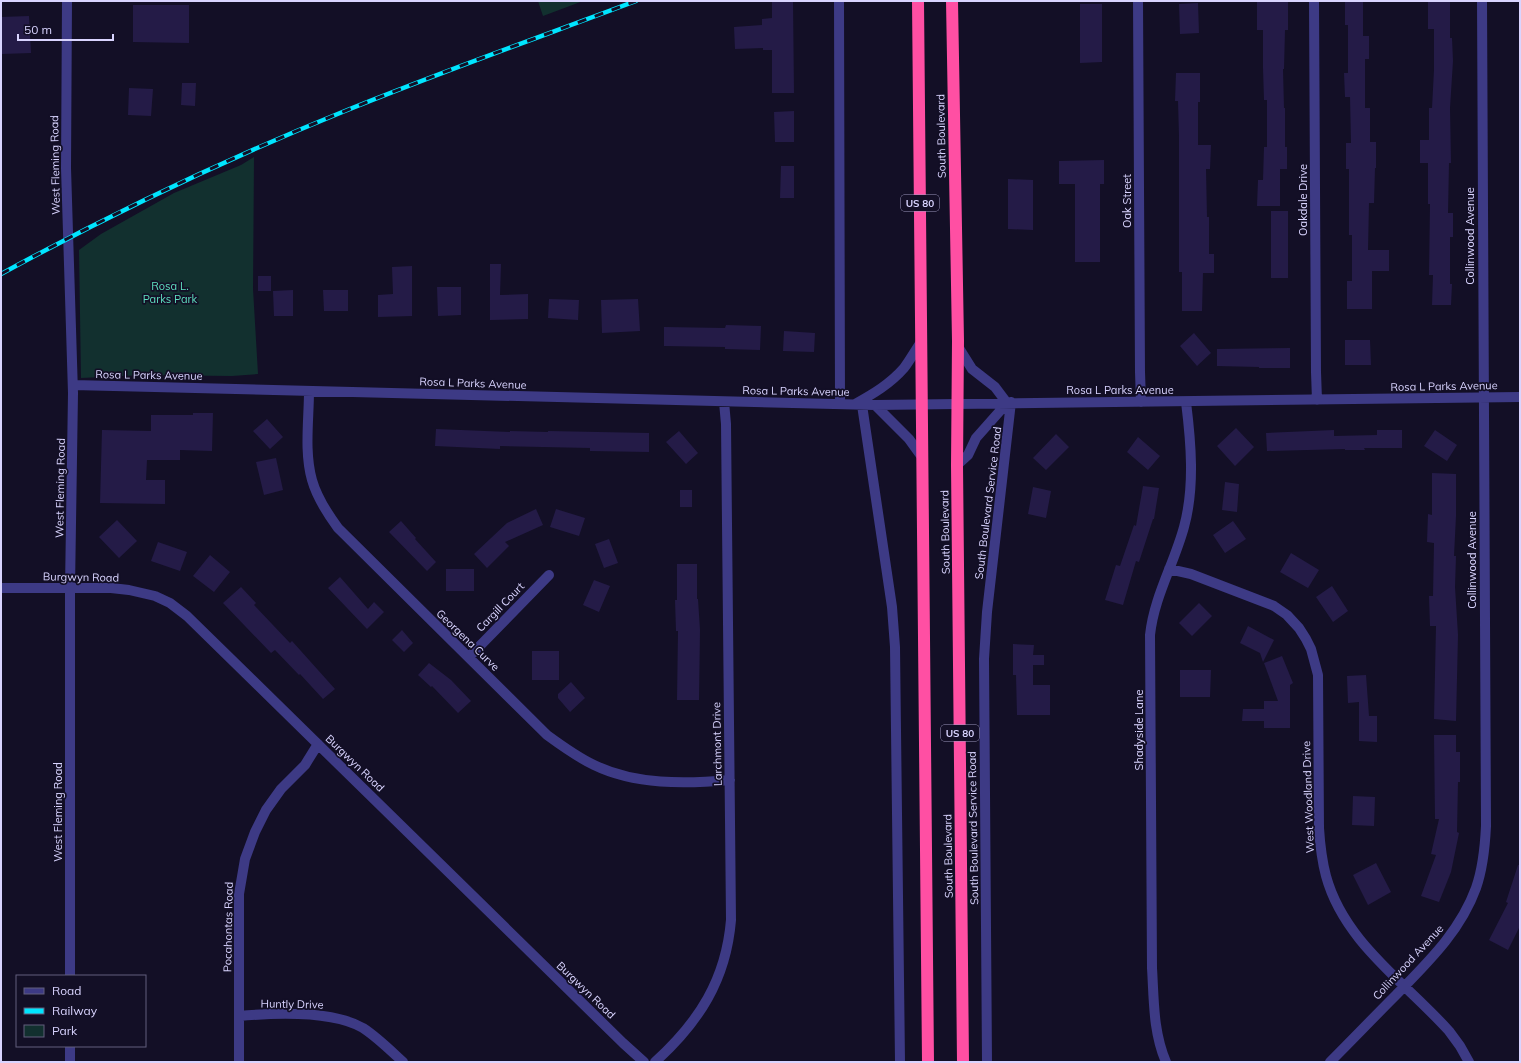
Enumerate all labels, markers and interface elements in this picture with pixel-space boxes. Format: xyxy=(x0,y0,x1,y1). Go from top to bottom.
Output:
scale bar xyxy=(18,16,113,42)
text: 50 m xyxy=(24,22,52,37)
street label: South Boulevard xyxy=(933,94,949,178)
street label: West Fleming Road xyxy=(47,115,63,215)
street label: Oakdale Drive xyxy=(1296,164,1310,236)
street label: Oak Street xyxy=(1120,174,1134,228)
street label: Collinwood Avenue xyxy=(1463,187,1477,285)
road number: US 80 xyxy=(901,195,939,211)
park label: Rosa L. Parks Park xyxy=(143,279,198,306)
street label: Rosa L Parks Avenue xyxy=(95,367,203,383)
street label: Rosa L Parks Avenue xyxy=(419,374,527,392)
street label: Rosa L Parks Avenue xyxy=(1390,378,1498,394)
street label: Rosa L Parks Avenue xyxy=(742,383,850,399)
street label: Rosa L Parks Avenue xyxy=(1066,383,1174,397)
street label: South Boulevard Service Road xyxy=(972,426,1004,580)
street label: West Fleming Road xyxy=(52,438,68,538)
street label: South Boulevard xyxy=(937,490,953,574)
street label: Collinwood Avenue xyxy=(1465,511,1479,609)
street label: Burgwyn Road xyxy=(43,569,119,585)
street label: Cargill Court xyxy=(473,579,527,635)
street label: Georgena Curve xyxy=(433,606,503,674)
street label: Shadyside Lane xyxy=(1132,690,1146,770)
street label: Larchmont Drive xyxy=(709,702,725,786)
road number: US 80 xyxy=(941,725,979,741)
street label: Burgwyn Road xyxy=(323,731,387,795)
street label: West Woodland Drive xyxy=(1299,741,1317,853)
street label: South Boulevard Service Road xyxy=(965,751,981,905)
street label: West Fleming Road xyxy=(51,762,65,862)
street label: South Boulevard xyxy=(940,814,956,898)
street label: Pocahontas Road xyxy=(220,882,236,972)
street label: Collinwood Avenue xyxy=(1370,922,1446,1002)
street label: Burgwyn Road xyxy=(554,958,618,1022)
legend xyxy=(16,975,146,1047)
text: Road xyxy=(52,983,81,998)
street label: Huntly Drive xyxy=(260,996,324,1012)
text: Railway xyxy=(52,1003,98,1018)
text: Park xyxy=(52,1023,78,1038)

